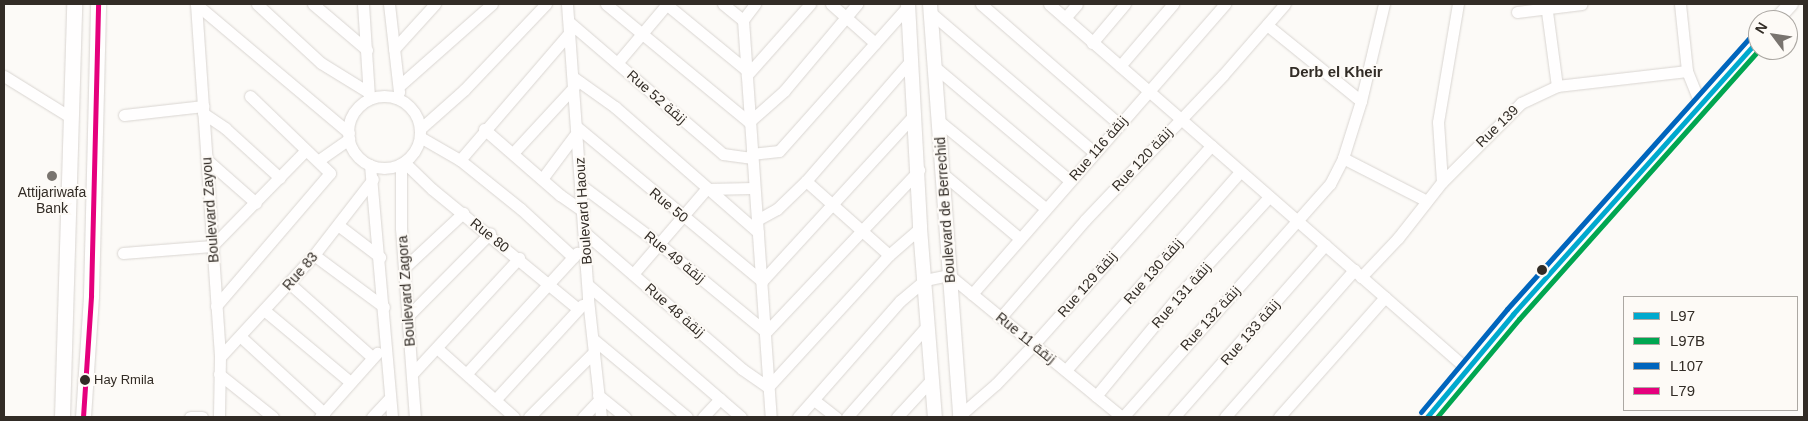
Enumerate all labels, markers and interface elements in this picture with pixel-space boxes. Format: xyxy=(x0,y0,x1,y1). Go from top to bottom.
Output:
north arrow xyxy=(1748,10,1798,60)
text: N xyxy=(1752,19,1770,36)
district label: Derb el Kheir xyxy=(1289,63,1383,81)
street label: Rue 52 زنقة xyxy=(624,67,690,127)
street label: Rue 139 xyxy=(1472,102,1522,150)
street label: Rue 116 زنقة xyxy=(1065,112,1131,184)
street label: Rue 120 زنقة xyxy=(1108,124,1176,194)
street label: Boulevard de Berrechid xyxy=(932,136,958,284)
street label: Boulevard Zayou xyxy=(198,157,222,263)
street label: Boulevard Haouz xyxy=(571,157,595,265)
marker: Attijariwafa Bank xyxy=(46,170,58,182)
place label: Attijariwafa Bank xyxy=(18,184,86,216)
street label: Rue 50 xyxy=(646,184,692,226)
street label: Rue 80 xyxy=(467,214,513,256)
street label: Rue 49 زنقة xyxy=(641,227,709,287)
street label: Boulevard Zagora xyxy=(394,235,418,347)
street label: Rue 130 زنقة xyxy=(1120,235,1186,307)
street label: Rue 83 xyxy=(279,248,321,294)
street label: Rue 129 زنقة xyxy=(1054,248,1120,320)
street label: Rue 131 زنقة xyxy=(1148,259,1214,331)
unlabelled marker xyxy=(1537,265,1547,275)
street label: Rue 48 زنقة xyxy=(642,280,708,340)
street label: Rue 132 زنقة xyxy=(1177,282,1243,354)
street label: Rue 133 زنقة xyxy=(1217,296,1283,368)
legend xyxy=(1623,296,1798,411)
text: L97 xyxy=(1670,307,1695,324)
street label: Rue 11 زنقة xyxy=(993,309,1059,367)
text: L97B xyxy=(1670,332,1705,349)
text: L107 xyxy=(1670,357,1703,374)
place label: Hay Rmila xyxy=(94,372,154,388)
marker: Hay Rmila xyxy=(80,375,90,385)
text: L79 xyxy=(1670,382,1695,399)

